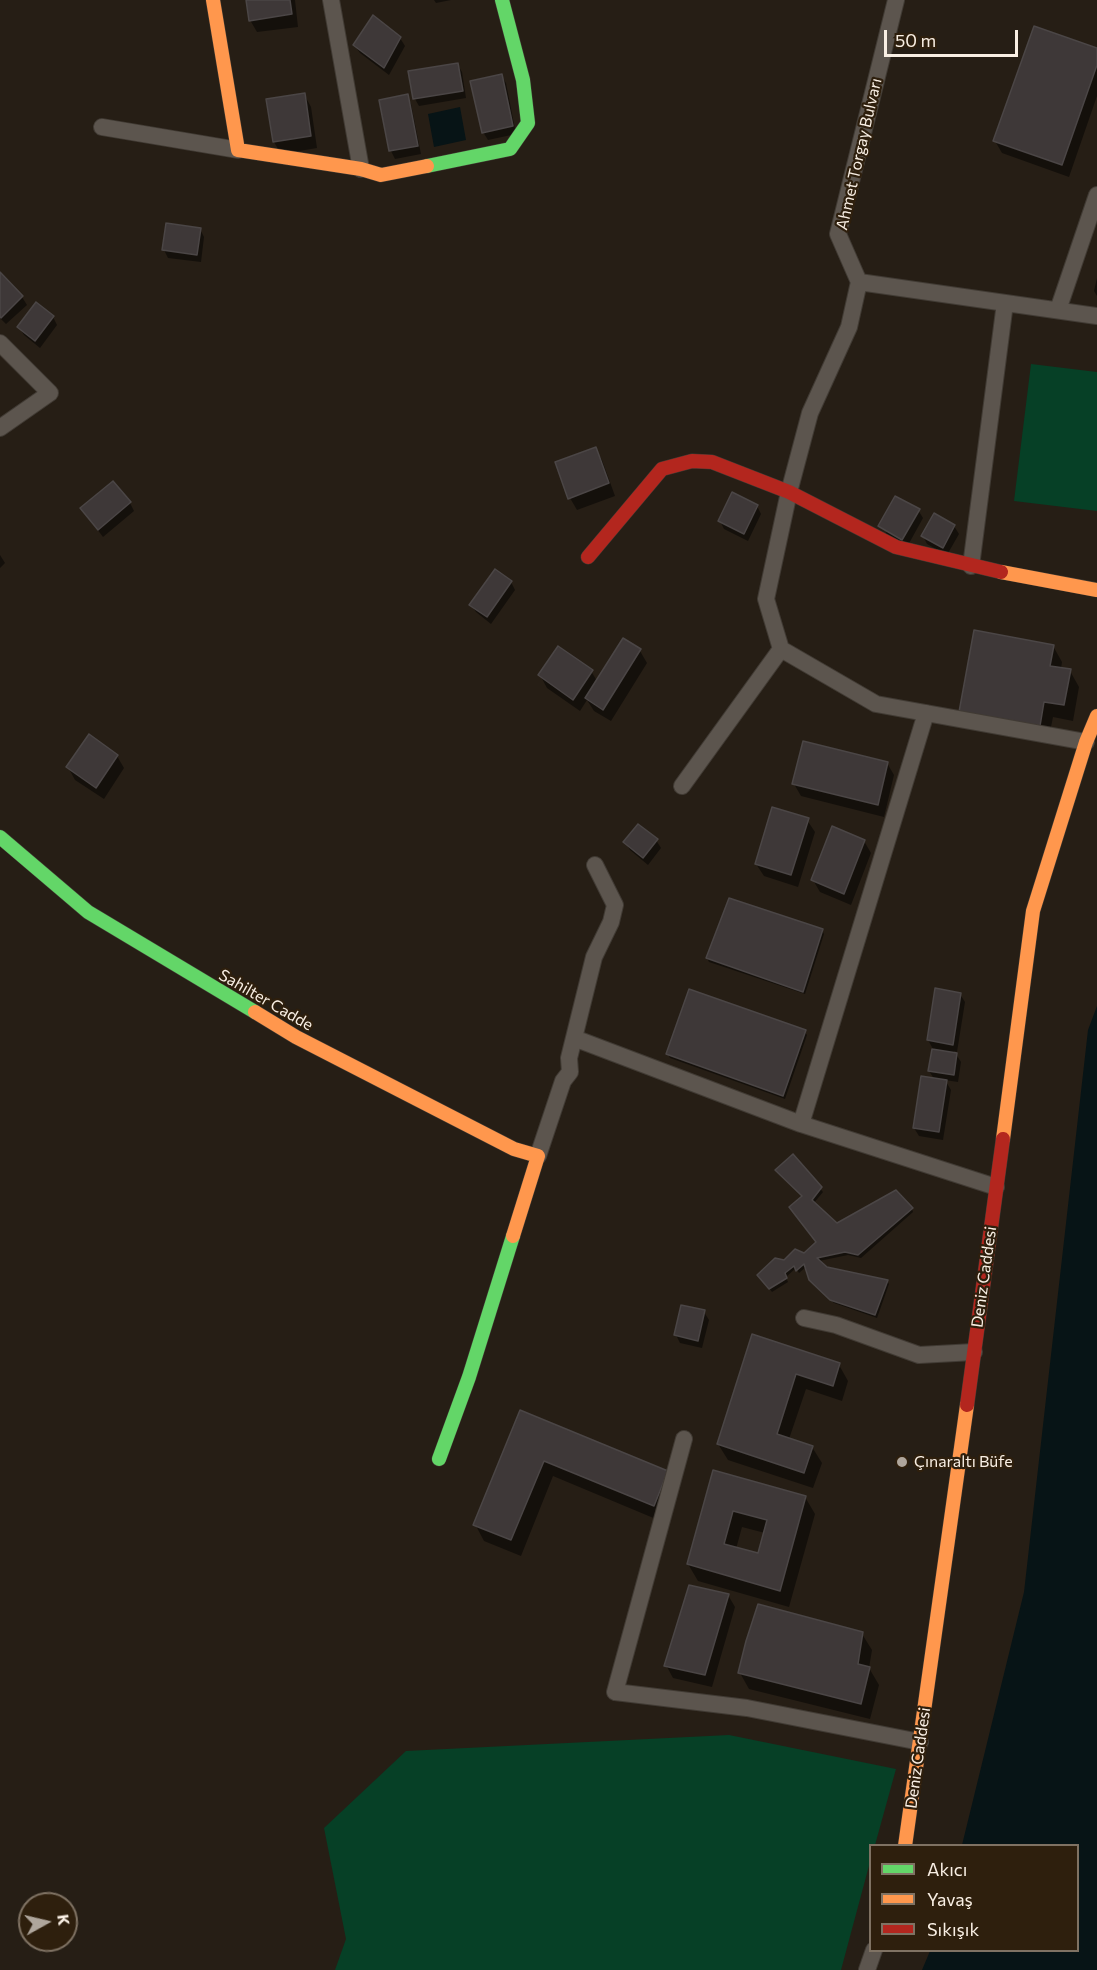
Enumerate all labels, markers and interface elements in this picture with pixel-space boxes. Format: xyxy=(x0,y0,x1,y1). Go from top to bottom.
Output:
scale bar xyxy=(887,18,1020,56)
text: 50 m xyxy=(895,29,936,51)
street label: Ahmet Torgay Bulvarı xyxy=(832,76,886,232)
street label: Sahilter Cadde xyxy=(215,965,317,1035)
street label: Deniz Caddesi xyxy=(967,1225,1001,1329)
place label: Çınaraltı Büfe xyxy=(914,1452,1013,1472)
marker: Çınaraltı Büfe xyxy=(895,1455,909,1469)
street label: Deniz Caddesi xyxy=(901,1706,935,1810)
legend xyxy=(869,1844,1079,1952)
text: Akıcı xyxy=(927,1858,967,1880)
text: Yavaş xyxy=(927,1888,973,1910)
north arrow xyxy=(18,1892,78,1952)
text: K xyxy=(54,1913,75,1927)
text: Sıkışık xyxy=(927,1918,979,1940)

